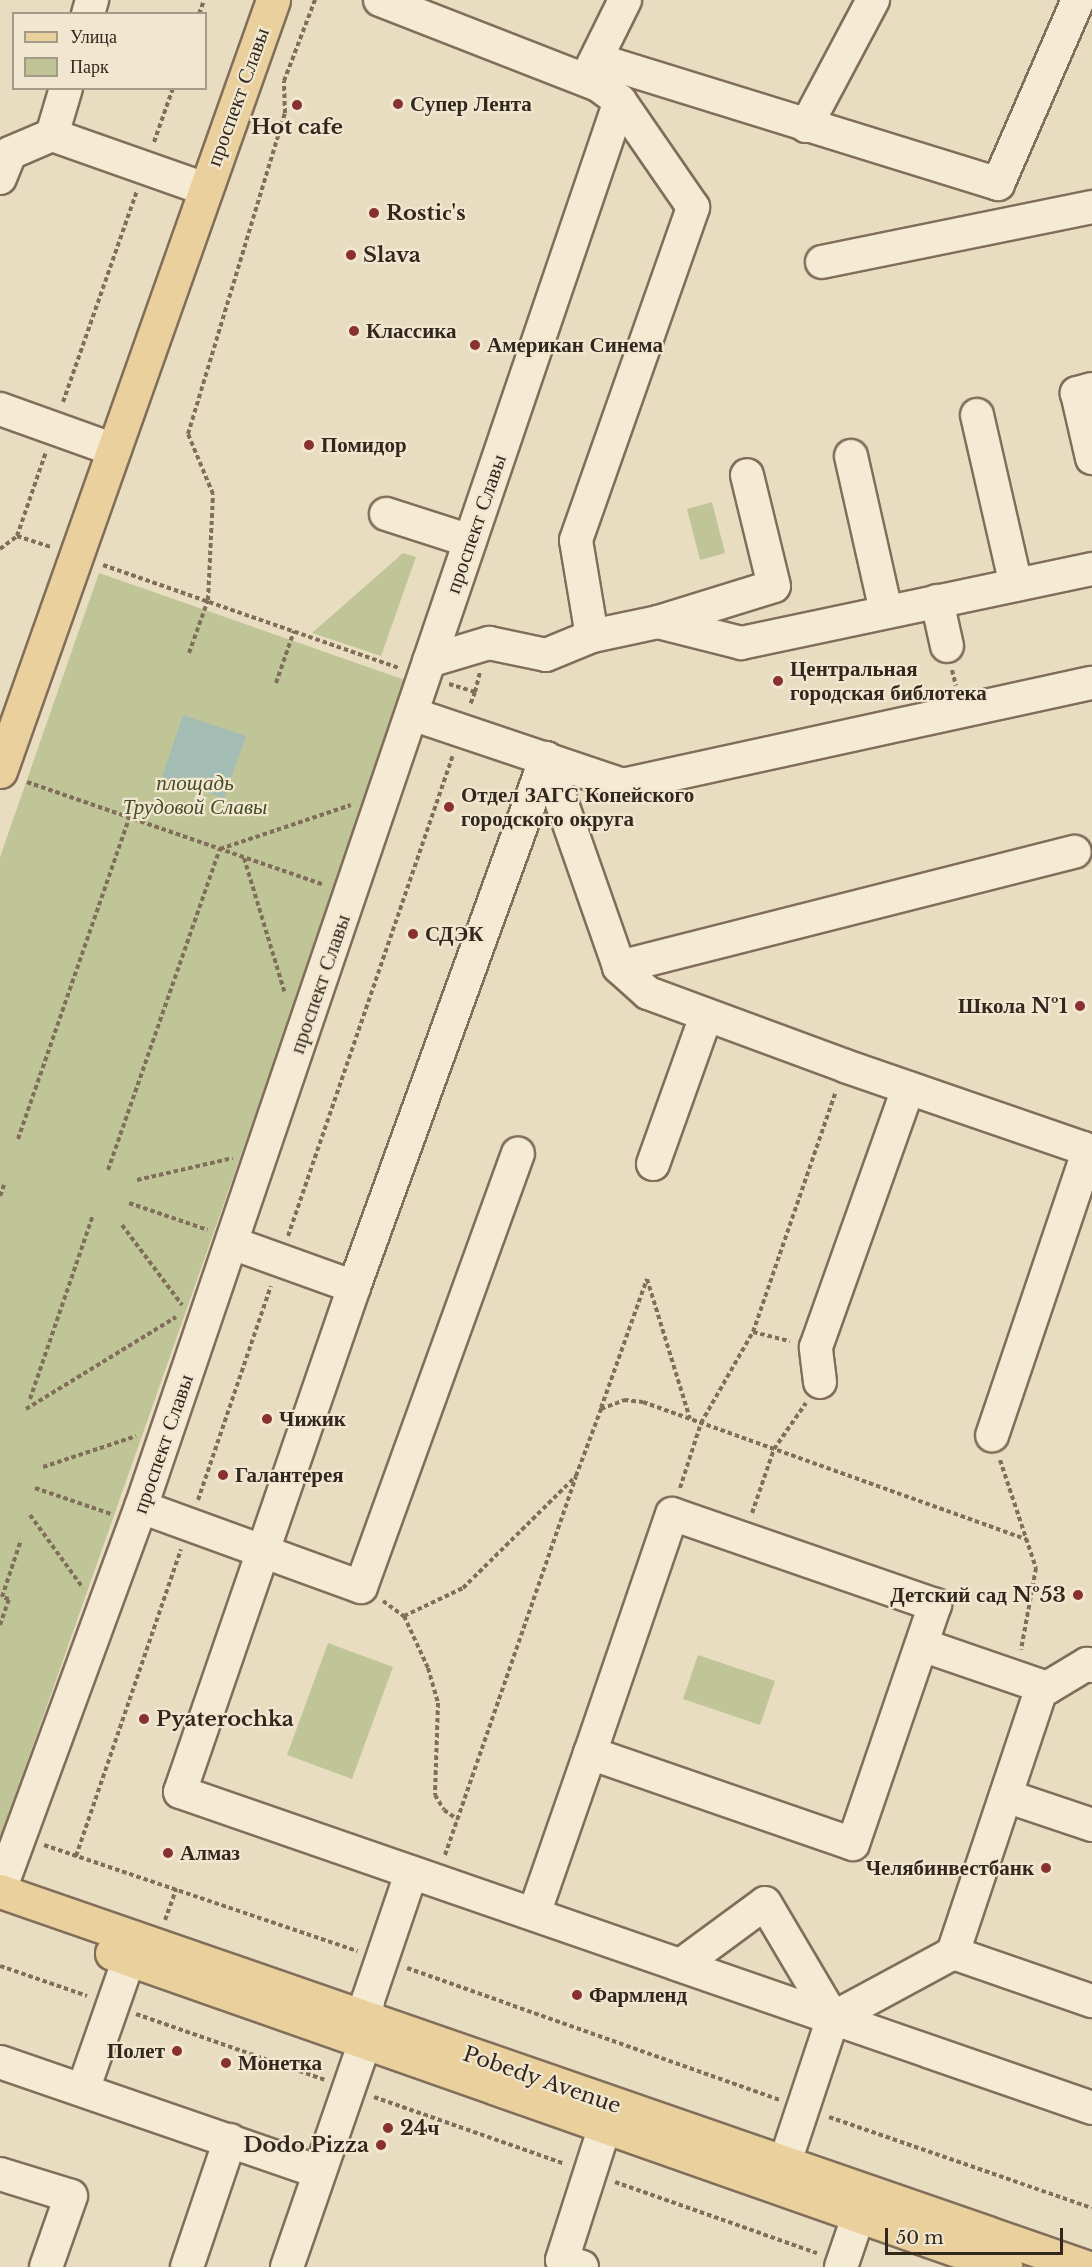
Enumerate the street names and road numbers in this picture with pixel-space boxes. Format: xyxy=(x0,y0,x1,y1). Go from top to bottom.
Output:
street label: проспект Славы xyxy=(201,24,275,170)
street label: проспект Славы xyxy=(440,451,512,597)
street label: проспект Славы xyxy=(284,911,356,1057)
street label: проспект Славы xyxy=(127,1371,199,1517)
street label: Pobedy Avenue xyxy=(459,2041,625,2119)

